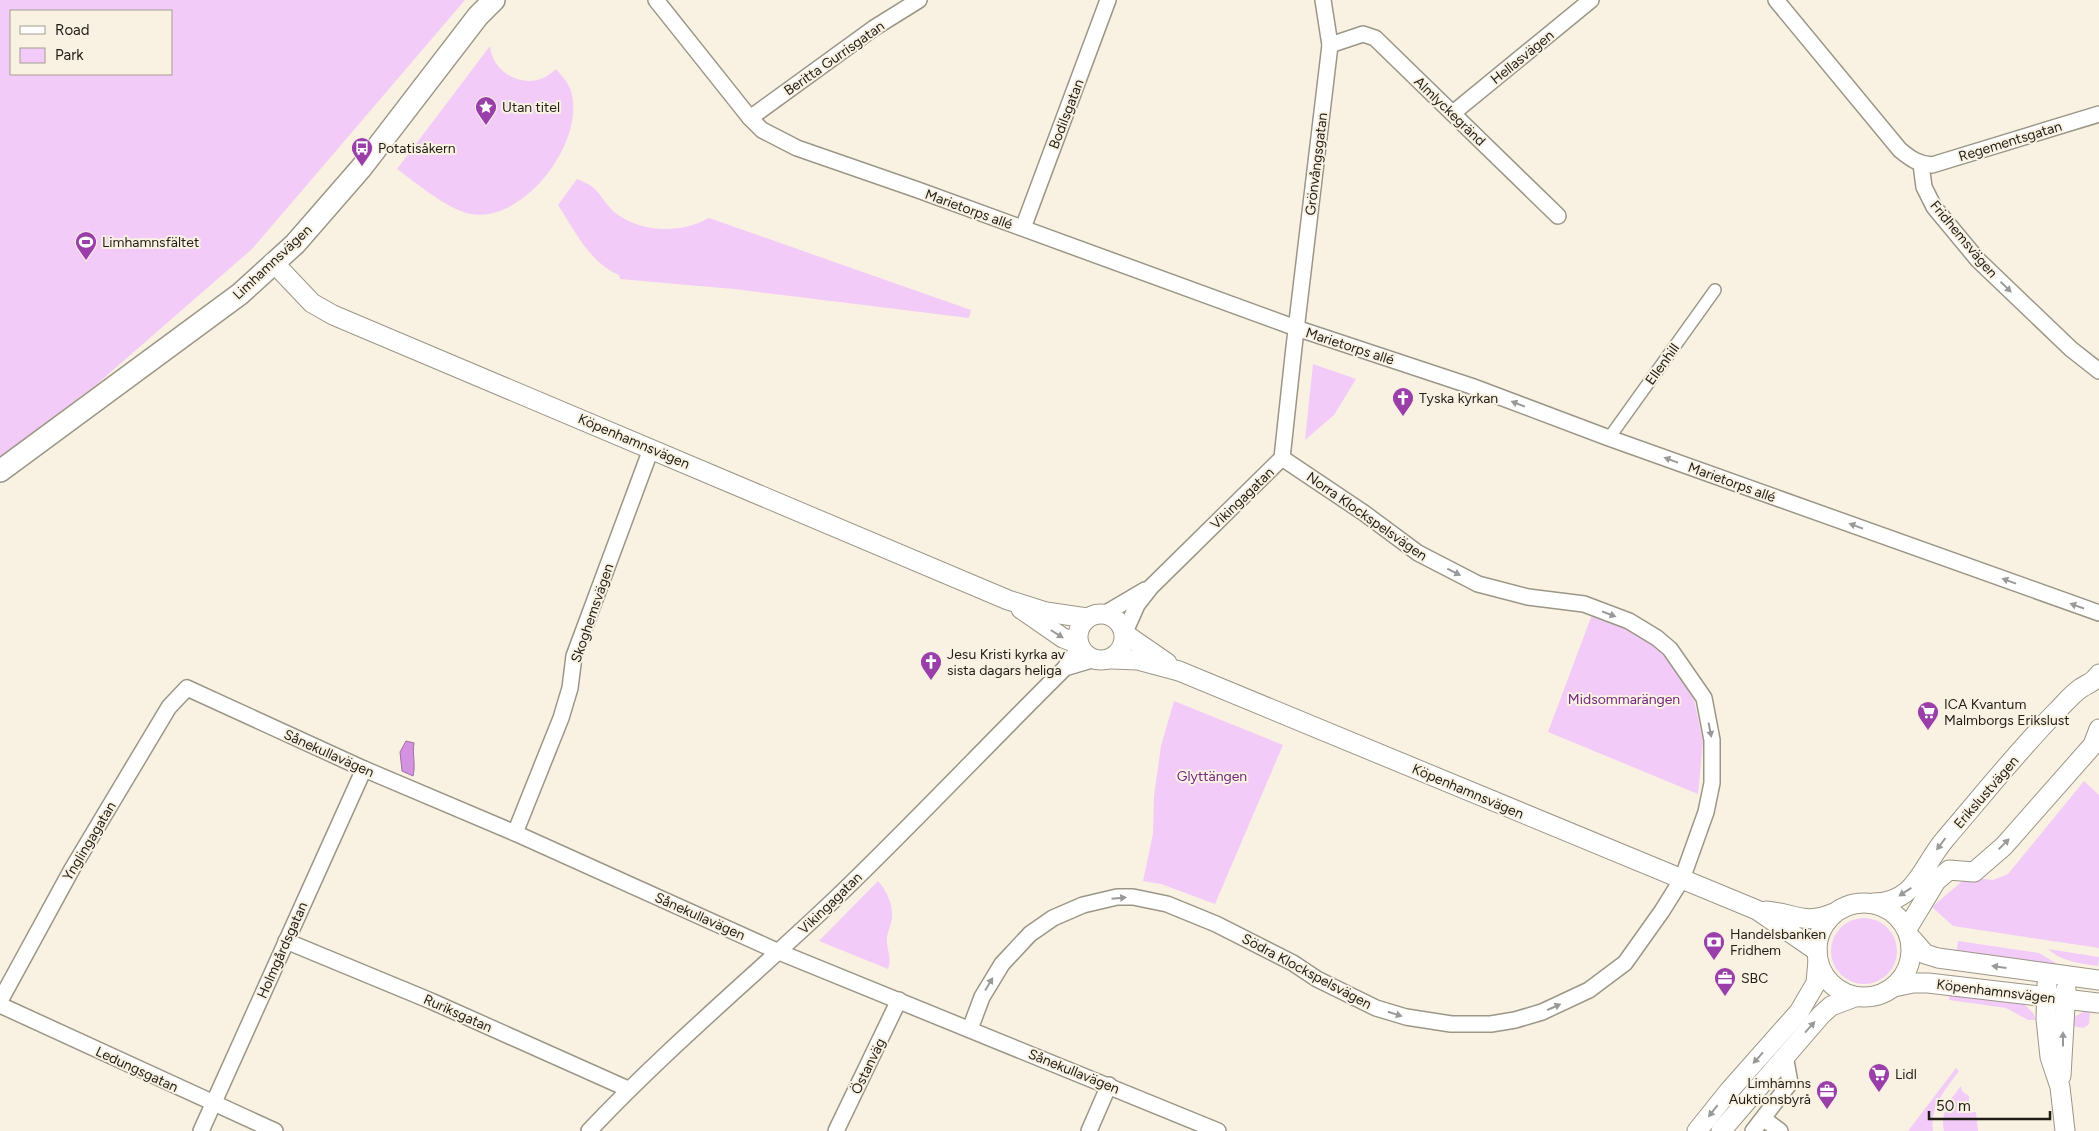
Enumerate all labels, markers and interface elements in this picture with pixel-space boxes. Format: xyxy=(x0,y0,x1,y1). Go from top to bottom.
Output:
legend xyxy=(10,10,172,75)
street label: Beritta Gurrisgatan xyxy=(781,17,888,99)
text: Road xyxy=(55,21,90,39)
street label: Hellasvägen xyxy=(1487,27,1557,88)
text: Park xyxy=(55,46,84,64)
street label: Almlyckegränd xyxy=(1410,73,1489,150)
street label: Bodilsgatan xyxy=(1045,77,1088,151)
place icon: Utan titel xyxy=(474,95,498,126)
place label: Utan titel xyxy=(502,99,560,116)
street label: Grönvångsgatan xyxy=(1302,111,1331,216)
street label: Regementsgatan xyxy=(1956,118,2064,165)
bus stop icon: Potatisåkern xyxy=(350,136,374,167)
place label: Potatisåkern xyxy=(378,140,456,157)
street label: Marietorps allé xyxy=(923,186,1015,233)
street label: Fridhemsvägen xyxy=(1926,197,2001,282)
street label: Limhamnsvägen xyxy=(229,221,315,303)
sports icon: Limhamnsfältet xyxy=(74,230,98,261)
place label: Limhamnsfältet xyxy=(102,234,199,251)
one-way arrow xyxy=(2000,281,2012,293)
street label: Marietorps allé xyxy=(1303,324,1397,369)
street label: Ellenhill xyxy=(1642,340,1683,388)
church icon: Tyska kyrkan xyxy=(1391,386,1415,417)
place label: Tyska kyrkan xyxy=(1419,390,1498,407)
one-way arrow xyxy=(1511,399,1525,407)
street label: Köpenhamnsvägen xyxy=(575,410,692,473)
one-way arrow xyxy=(1663,456,1678,463)
street label: Marietorps allé xyxy=(1686,459,1778,506)
street label: Vikingagatan xyxy=(1207,464,1278,533)
street label: Norra Klockspelsvägen xyxy=(1303,468,1430,565)
one-way arrow xyxy=(1849,522,1864,529)
street label: Skoghemsvägen xyxy=(568,561,617,665)
one-way arrow xyxy=(1447,568,1461,576)
one-way arrow xyxy=(2002,577,2017,584)
one-way arrow xyxy=(2069,602,2084,610)
one-way arrow xyxy=(1602,610,1617,618)
one-way arrow xyxy=(1050,629,1063,639)
place label: Jesu Kristi kyrka av sista dagars heliga xyxy=(947,646,1066,679)
church icon: Jesu Kristi kyrka av sista dagars heliga xyxy=(919,650,943,681)
park label: Midsommarängen xyxy=(1568,691,1680,708)
place label: ICA Kvantum Malmborgs Erikslust xyxy=(1944,696,2070,729)
supermarket icon: ICA Kvantum Malmborgs Erikslust xyxy=(1916,700,1940,731)
one-way arrow xyxy=(1706,722,1714,737)
street label: Sånekullavägen xyxy=(281,726,377,781)
street label: Erikslustvägen xyxy=(1950,753,2023,832)
street label: Köpenhamnsvägen xyxy=(1409,760,1526,823)
park label: Glyttängen xyxy=(1177,768,1247,785)
street label: Ynglingagatan xyxy=(59,799,120,884)
one-way arrow xyxy=(1936,837,1947,850)
one-way arrow xyxy=(1998,838,2010,850)
street label: Vikingagatan xyxy=(795,869,866,938)
one-way arrow xyxy=(1898,887,1911,897)
street label: Sånekullavägen xyxy=(652,889,748,944)
one-way arrow xyxy=(1111,893,1127,901)
street label: Holmgårdsgatan xyxy=(254,899,311,1001)
place label: Handelsbanken Fridhem xyxy=(1730,926,1826,959)
street label: Södra Klockspelsvägen xyxy=(1239,930,1375,1013)
bank icon: Handelsbanken Fridhem xyxy=(1702,930,1726,961)
one-way arrow xyxy=(1991,963,2007,971)
office icon: SBC xyxy=(1713,966,1737,997)
place label: SBC xyxy=(1741,970,1768,987)
street label: Köpenhamnsvägen xyxy=(1936,976,2056,1007)
one-way arrow xyxy=(985,978,994,991)
street label: Ruriksgatan xyxy=(421,991,495,1036)
one-way arrow xyxy=(1547,1002,1561,1010)
one-way arrow xyxy=(1388,1010,1403,1018)
one-way arrow xyxy=(1804,1021,1815,1034)
one-way arrow xyxy=(2059,1030,2067,1046)
street label: Östanväg xyxy=(848,1035,889,1097)
street label: Ledungsgatan xyxy=(93,1043,181,1096)
street label: Sånekullavägen xyxy=(1026,1045,1122,1098)
one-way arrow xyxy=(1752,1051,1764,1063)
supermarket icon: Lidl xyxy=(1867,1062,1891,1093)
place label: Lidl xyxy=(1895,1066,1917,1083)
place label: Limhamns Auktionsbyrå xyxy=(1729,1075,1811,1108)
office icon: Limhamns Auktionsbyrå xyxy=(1815,1079,1839,1110)
scale bar xyxy=(1929,1088,2050,1120)
text: 50 m xyxy=(1936,1097,1971,1115)
one-way arrow xyxy=(1707,1104,1718,1117)

